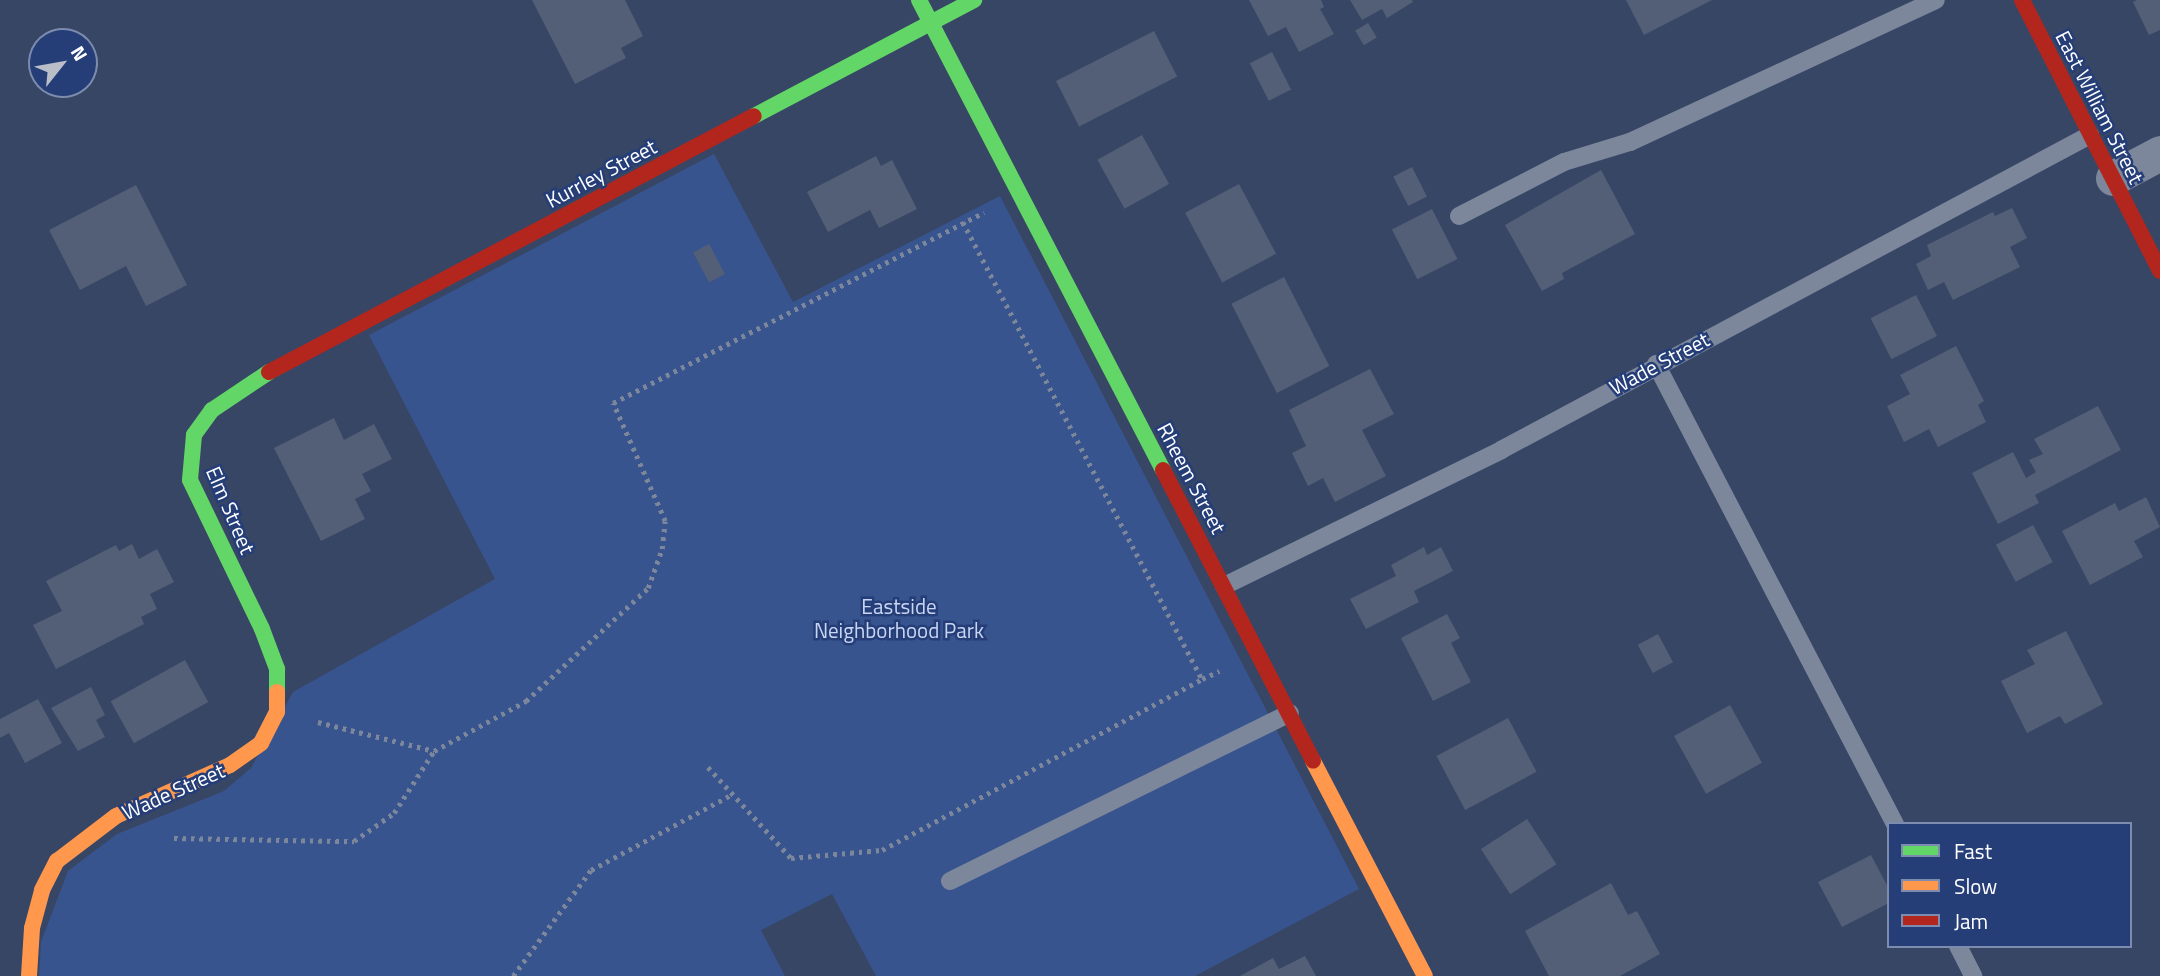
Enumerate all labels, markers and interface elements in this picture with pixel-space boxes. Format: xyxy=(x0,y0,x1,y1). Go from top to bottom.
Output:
street label: East William Street xyxy=(2051,26,2149,188)
north arrow xyxy=(28,28,98,98)
text: N xyxy=(64,40,96,66)
street label: Kurrley Street xyxy=(541,133,661,213)
street label: Wade Street xyxy=(1605,326,1713,400)
street label: Rheem Street xyxy=(1152,418,1232,538)
street label: Elm Street xyxy=(201,462,261,558)
park label: Eastside Neighborhood Park xyxy=(814,593,984,643)
street label: Wade Street xyxy=(118,757,228,825)
legend xyxy=(1887,822,2132,948)
text: Fast xyxy=(1954,835,1992,867)
text: Slow xyxy=(1954,870,1997,902)
text: Jam xyxy=(1954,905,1988,937)

